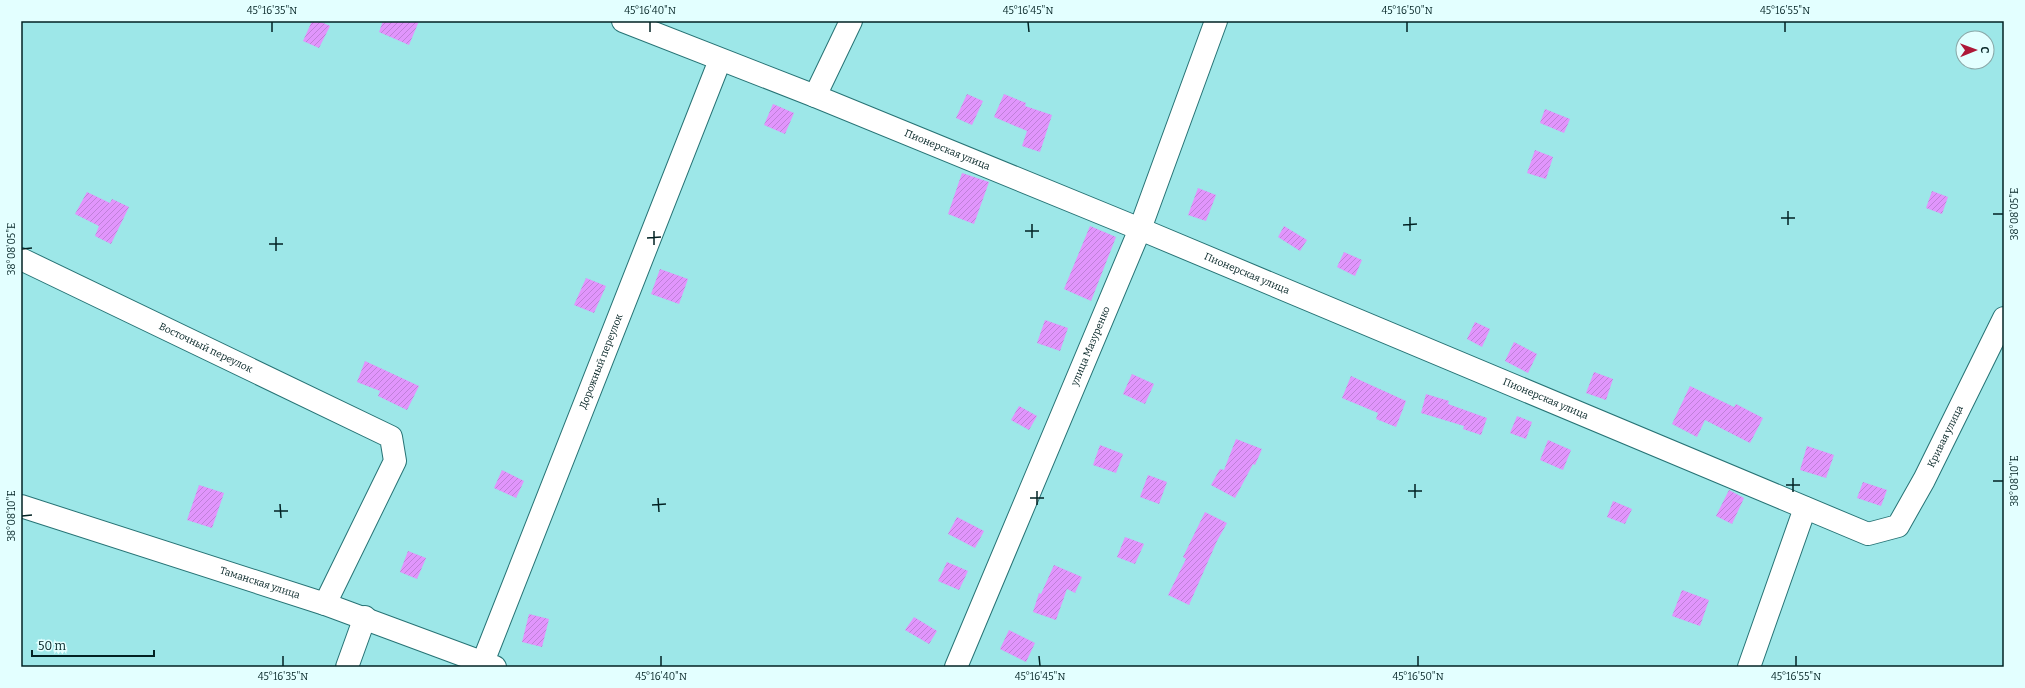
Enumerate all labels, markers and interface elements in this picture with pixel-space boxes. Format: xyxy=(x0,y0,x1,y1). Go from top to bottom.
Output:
text: 45°16'35"N xyxy=(247,5,297,17)
text: 45°16'40"N xyxy=(624,5,676,17)
text: 45°16'45"N xyxy=(1003,5,1053,17)
text: 45°16'50"N xyxy=(1381,5,1433,17)
text: 45°16'55"N xyxy=(1760,5,1810,17)
north arrow xyxy=(1955,30,1995,70)
text: С xyxy=(1978,46,1991,53)
street label: Пионерская улица xyxy=(903,127,992,173)
text: 38°08'05"E xyxy=(2009,188,2021,240)
text: 38°08'05"E xyxy=(6,223,18,275)
street label: Пионерская улица xyxy=(1202,251,1292,297)
street label: улица Мазуренко xyxy=(1068,304,1113,389)
street label: Дорожный переулок xyxy=(577,312,625,411)
street label: Восточный переулок xyxy=(157,320,255,376)
street label: Пионерская улица xyxy=(1501,376,1590,422)
street label: Кривая улица xyxy=(1925,403,1966,470)
text: 38°08'10"E xyxy=(2009,455,2021,507)
text: 38°08'10"E xyxy=(6,490,18,542)
street label: Таманская улица xyxy=(218,564,302,602)
scale bar xyxy=(32,632,154,658)
text: 50 m xyxy=(38,639,67,653)
text: 45°16'35"N xyxy=(258,671,308,683)
text: 45°16'40"N xyxy=(635,671,687,683)
text: 45°16'45"N xyxy=(1015,671,1065,683)
text: 45°16'50"N xyxy=(1392,671,1444,683)
text: 45°16'55"N xyxy=(1771,671,1821,683)

